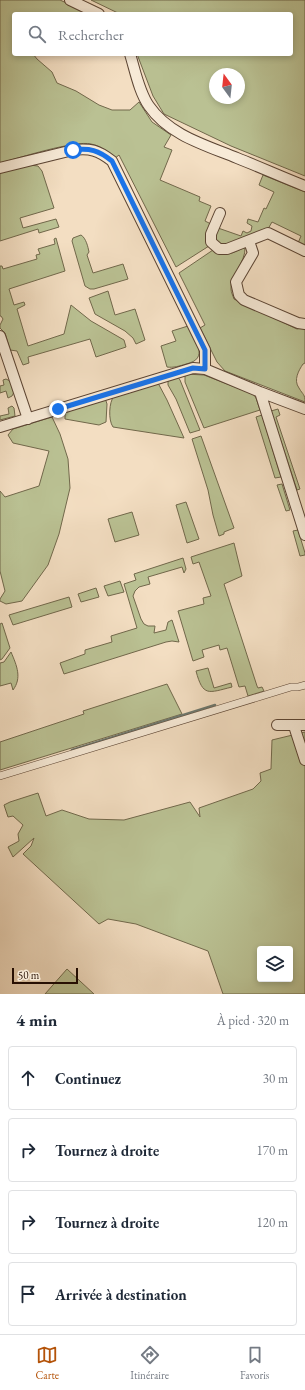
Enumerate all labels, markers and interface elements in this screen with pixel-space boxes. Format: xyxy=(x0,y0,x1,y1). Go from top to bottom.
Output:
search box xyxy=(12,12,293,56)
icon: search xyxy=(26,23,48,45)
text: Rechercher xyxy=(58,25,124,44)
north arrow xyxy=(209,68,245,104)
route start xyxy=(64,141,82,159)
route end xyxy=(49,400,67,418)
map controls xyxy=(257,946,293,982)
button: layers xyxy=(257,946,293,982)
scale bar xyxy=(12,966,78,985)
text: 50 m xyxy=(18,968,39,982)
text: 4 min xyxy=(16,1009,57,1031)
text: À pied · 320 m xyxy=(217,1012,289,1029)
icon: ahead xyxy=(17,1067,39,1089)
text: Continuez xyxy=(55,1069,121,1088)
text: 30 m xyxy=(263,1070,288,1087)
icon: right xyxy=(17,1139,39,1161)
text: Tournez à droite xyxy=(55,1141,159,1160)
text: 170 m xyxy=(257,1142,288,1159)
icon: right xyxy=(17,1211,39,1233)
text: Tournez à droite xyxy=(55,1213,159,1232)
text: 120 m xyxy=(257,1214,288,1231)
icon: arrive xyxy=(17,1283,39,1305)
text: Arrivée à destination xyxy=(55,1285,187,1304)
tab: Carte xyxy=(36,1344,59,1382)
tab: Itinéraire xyxy=(130,1344,169,1382)
tab: Favoris xyxy=(240,1344,269,1382)

